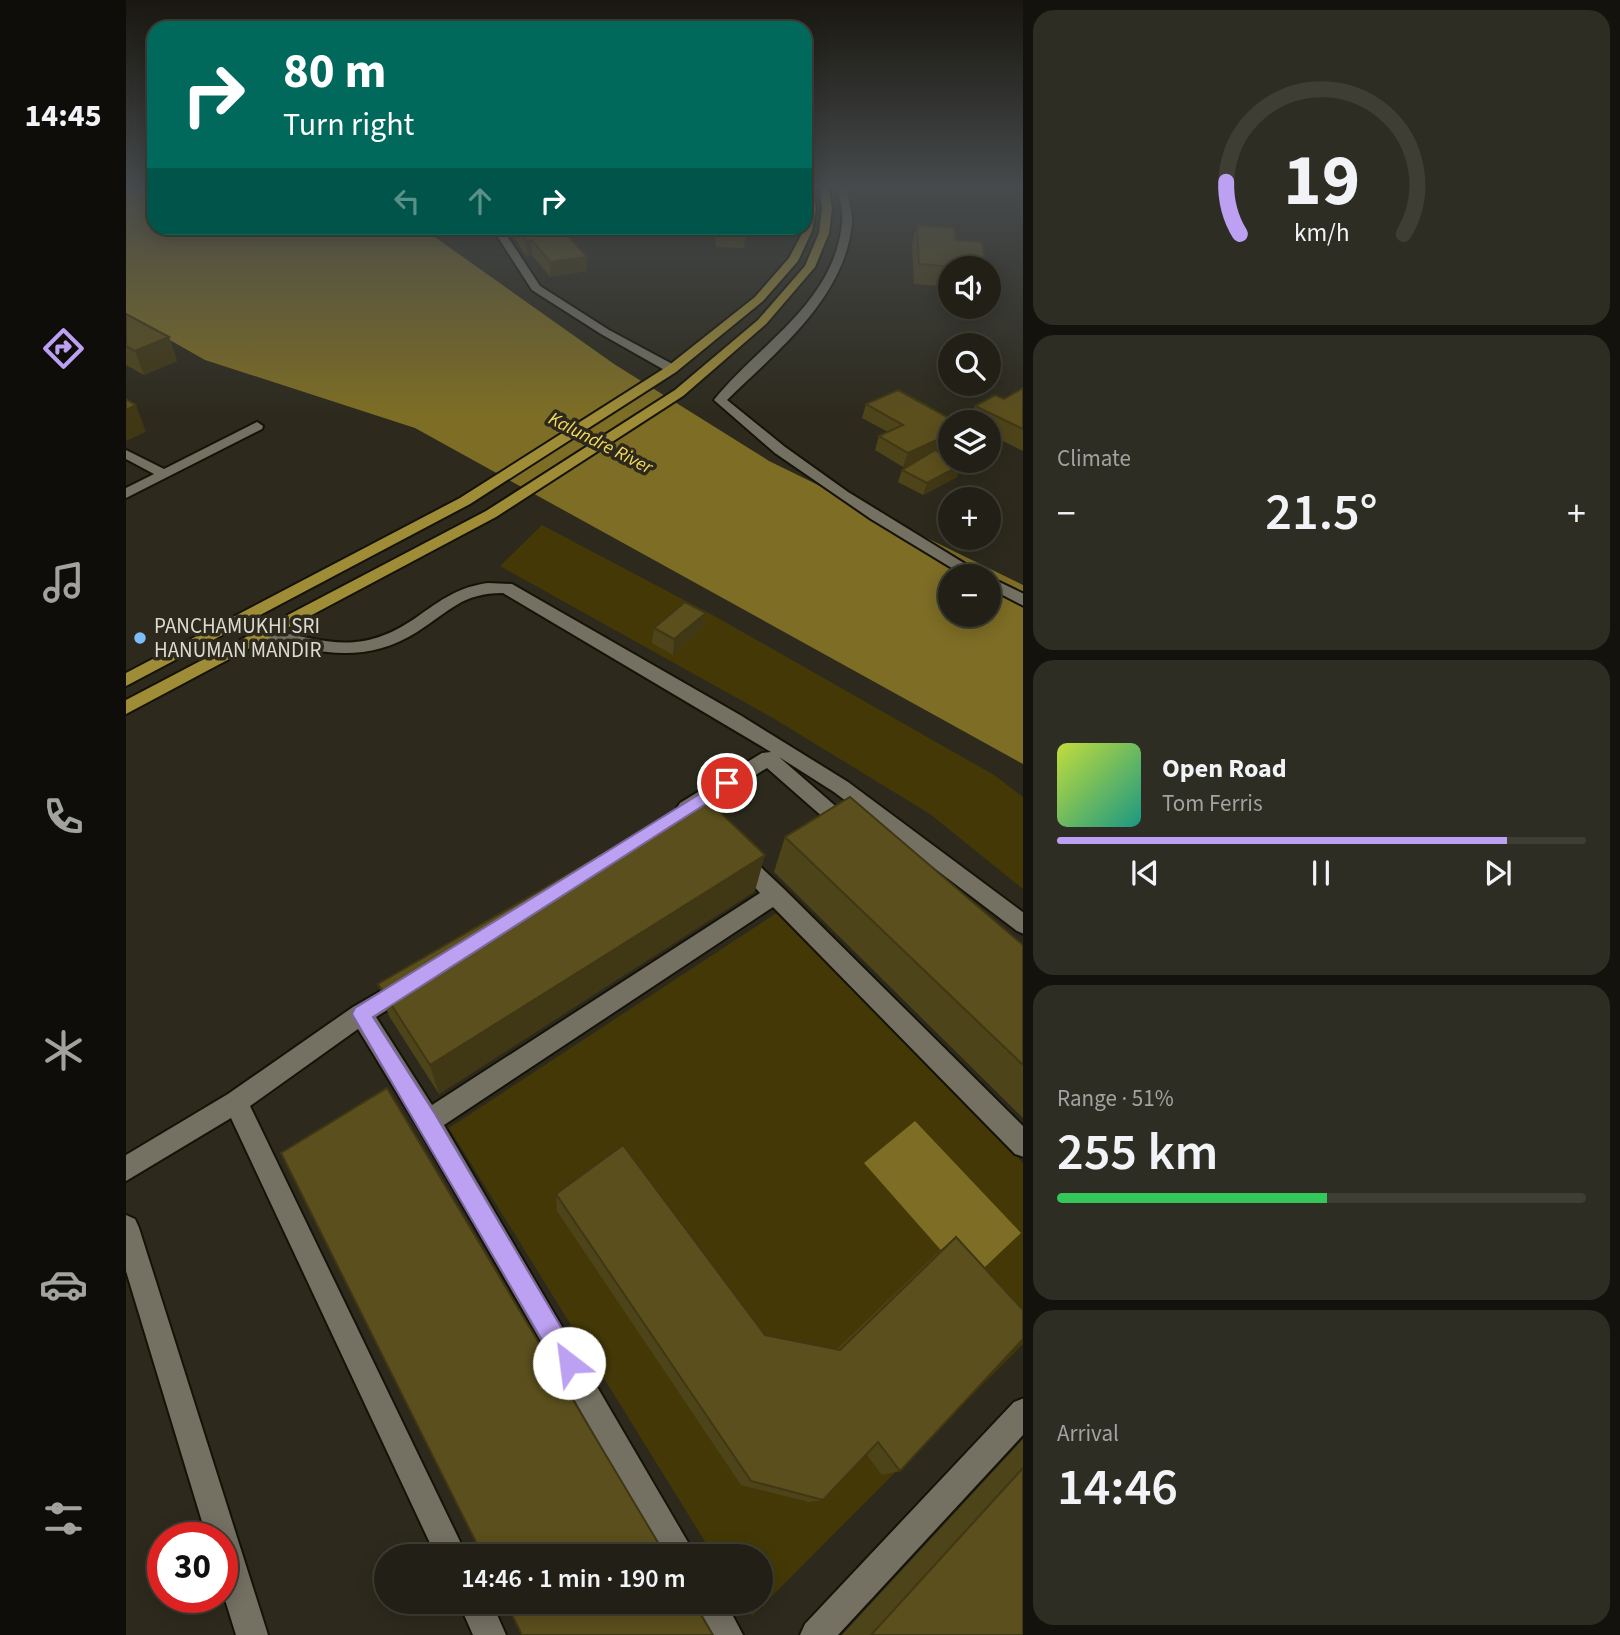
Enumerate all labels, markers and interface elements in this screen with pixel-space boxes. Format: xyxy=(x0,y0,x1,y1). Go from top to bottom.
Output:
text: 80 m xyxy=(283,37,387,107)
icon: right xyxy=(168,49,259,140)
text: 14:45 xyxy=(24,93,102,139)
text: Turn right xyxy=(283,102,414,148)
text: 19 xyxy=(1283,129,1360,233)
icon: left xyxy=(388,182,426,220)
icon: ahead xyxy=(461,182,499,220)
icon: right xyxy=(534,182,572,220)
text: km/h xyxy=(1294,214,1349,250)
map controls xyxy=(938,256,1001,627)
button: sound xyxy=(938,256,1001,319)
icon: directions xyxy=(39,324,88,373)
button: search xyxy=(938,333,1001,396)
water label: Kalundre River xyxy=(544,405,658,482)
button: layers xyxy=(938,410,1001,473)
text: Climate xyxy=(1057,442,1131,475)
text: 21.5° xyxy=(1265,476,1378,550)
button: + xyxy=(938,487,1001,550)
text: − xyxy=(1057,487,1076,541)
text: + xyxy=(1567,487,1586,541)
icon: music xyxy=(39,558,88,607)
button: − xyxy=(938,564,1001,627)
place label: PANCHAMUKHI SRI HANUMAN MANDIR xyxy=(154,611,321,665)
marker: PANCHAMUKHI SRI HANUMAN MANDIR xyxy=(132,630,148,646)
text: Open Road xyxy=(1162,750,1287,787)
pin xyxy=(697,753,757,813)
icon: arrive xyxy=(708,764,746,802)
text: Tom Ferris xyxy=(1162,787,1263,820)
icon: phone xyxy=(39,792,88,841)
icon: previous xyxy=(1126,854,1164,892)
icon: pause xyxy=(1302,854,1340,892)
icon: next xyxy=(1479,854,1517,892)
icon: climate xyxy=(39,1026,88,1075)
text: Range · 51% xyxy=(1057,1082,1174,1115)
text: 255 km xyxy=(1057,1116,1218,1190)
icon: car xyxy=(39,1260,88,1309)
position arrow xyxy=(532,1326,606,1400)
text: Arrival xyxy=(1057,1417,1119,1450)
text: 14:46 xyxy=(1057,1451,1178,1525)
icon: filters xyxy=(39,1494,88,1543)
speed limit sign: 30 xyxy=(147,1522,238,1613)
text: 14:46 · 1 min · 190 m xyxy=(461,1560,686,1597)

